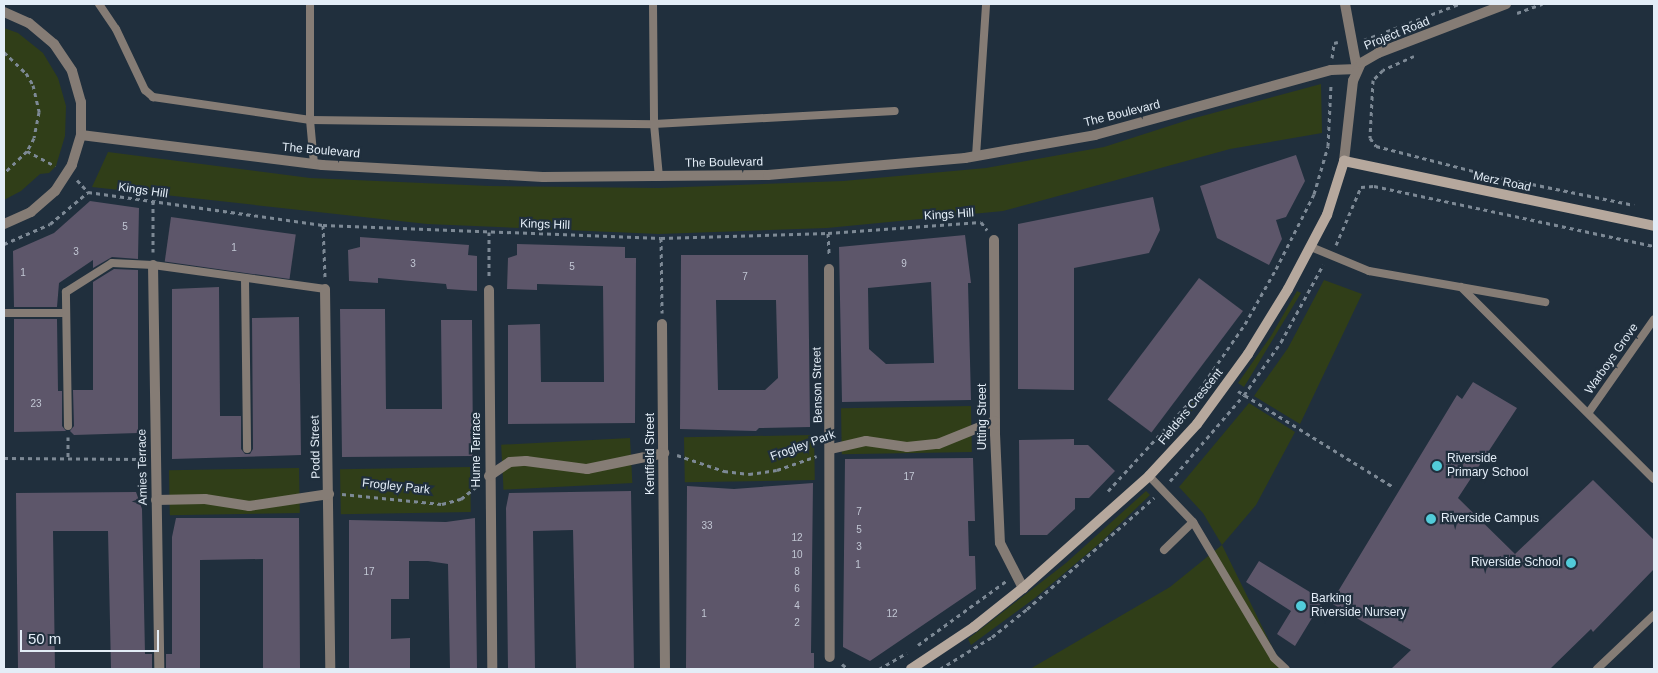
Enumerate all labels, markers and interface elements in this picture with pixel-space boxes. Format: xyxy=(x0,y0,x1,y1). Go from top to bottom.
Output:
street label: Project Road xyxy=(1362,14,1432,54)
street label: The Boulevard xyxy=(1082,98,1162,130)
street label: The Boulevard xyxy=(281,140,361,162)
street label: The Boulevard xyxy=(685,155,763,171)
street label: Merz Road xyxy=(1472,169,1532,195)
street label: Kings Hill xyxy=(117,180,169,202)
street label: Kings Hill xyxy=(924,206,974,224)
street label: Kings Hill xyxy=(520,217,570,233)
house number: 5 xyxy=(122,221,128,233)
house number: 1 xyxy=(231,242,237,254)
house number: 3 xyxy=(73,246,79,258)
house number: 3 xyxy=(410,258,416,270)
house number: 9 xyxy=(901,258,907,270)
house number: 5 xyxy=(569,261,575,273)
house number: 1 xyxy=(20,267,26,279)
house number: 7 xyxy=(742,271,748,283)
street label: Warboys Grove xyxy=(1582,321,1642,397)
street label: Benson Street xyxy=(810,347,826,423)
street label: Fielders Crescent xyxy=(1156,366,1226,448)
street label: Utting Street xyxy=(976,384,990,450)
house number: 23 xyxy=(30,398,42,410)
street label: Hume Terrace xyxy=(470,412,484,488)
street label: Kentfield Street xyxy=(644,413,658,495)
street label: Podd Street xyxy=(308,415,324,479)
street label: Frogley Park xyxy=(769,428,837,464)
street label: Amies Terrace xyxy=(135,429,151,505)
place label: Riverside Primary School xyxy=(1447,452,1528,480)
marker: Riverside Primary School xyxy=(1431,460,1443,472)
house number: 17 xyxy=(903,471,915,483)
street label: Frogley Park xyxy=(361,476,431,498)
house number: 7 xyxy=(856,506,862,518)
place label: Riverside Campus xyxy=(1441,512,1539,526)
marker: Riverside Campus xyxy=(1425,513,1437,525)
house number: 33 xyxy=(701,520,713,532)
house number: 5 xyxy=(856,524,862,536)
house number: 12 xyxy=(791,532,803,544)
house number: 3 xyxy=(856,541,862,553)
house number: 10 xyxy=(791,549,803,561)
place label: Riverside School xyxy=(1471,556,1561,570)
marker: Riverside School xyxy=(1565,557,1577,569)
house number: 1 xyxy=(855,559,861,571)
house number: 17 xyxy=(363,566,375,578)
house number: 8 xyxy=(794,566,800,578)
house number: 6 xyxy=(794,583,800,595)
place label: Barking Riverside Nursery xyxy=(1311,592,1406,620)
house number: 4 xyxy=(794,600,800,612)
marker: Barking Riverside Nursery xyxy=(1295,600,1307,612)
house number: 1 xyxy=(701,608,707,620)
house number: 12 xyxy=(886,608,898,620)
house number: 2 xyxy=(794,617,800,629)
scale bar xyxy=(22,620,161,652)
text: 50 m xyxy=(28,630,61,647)

